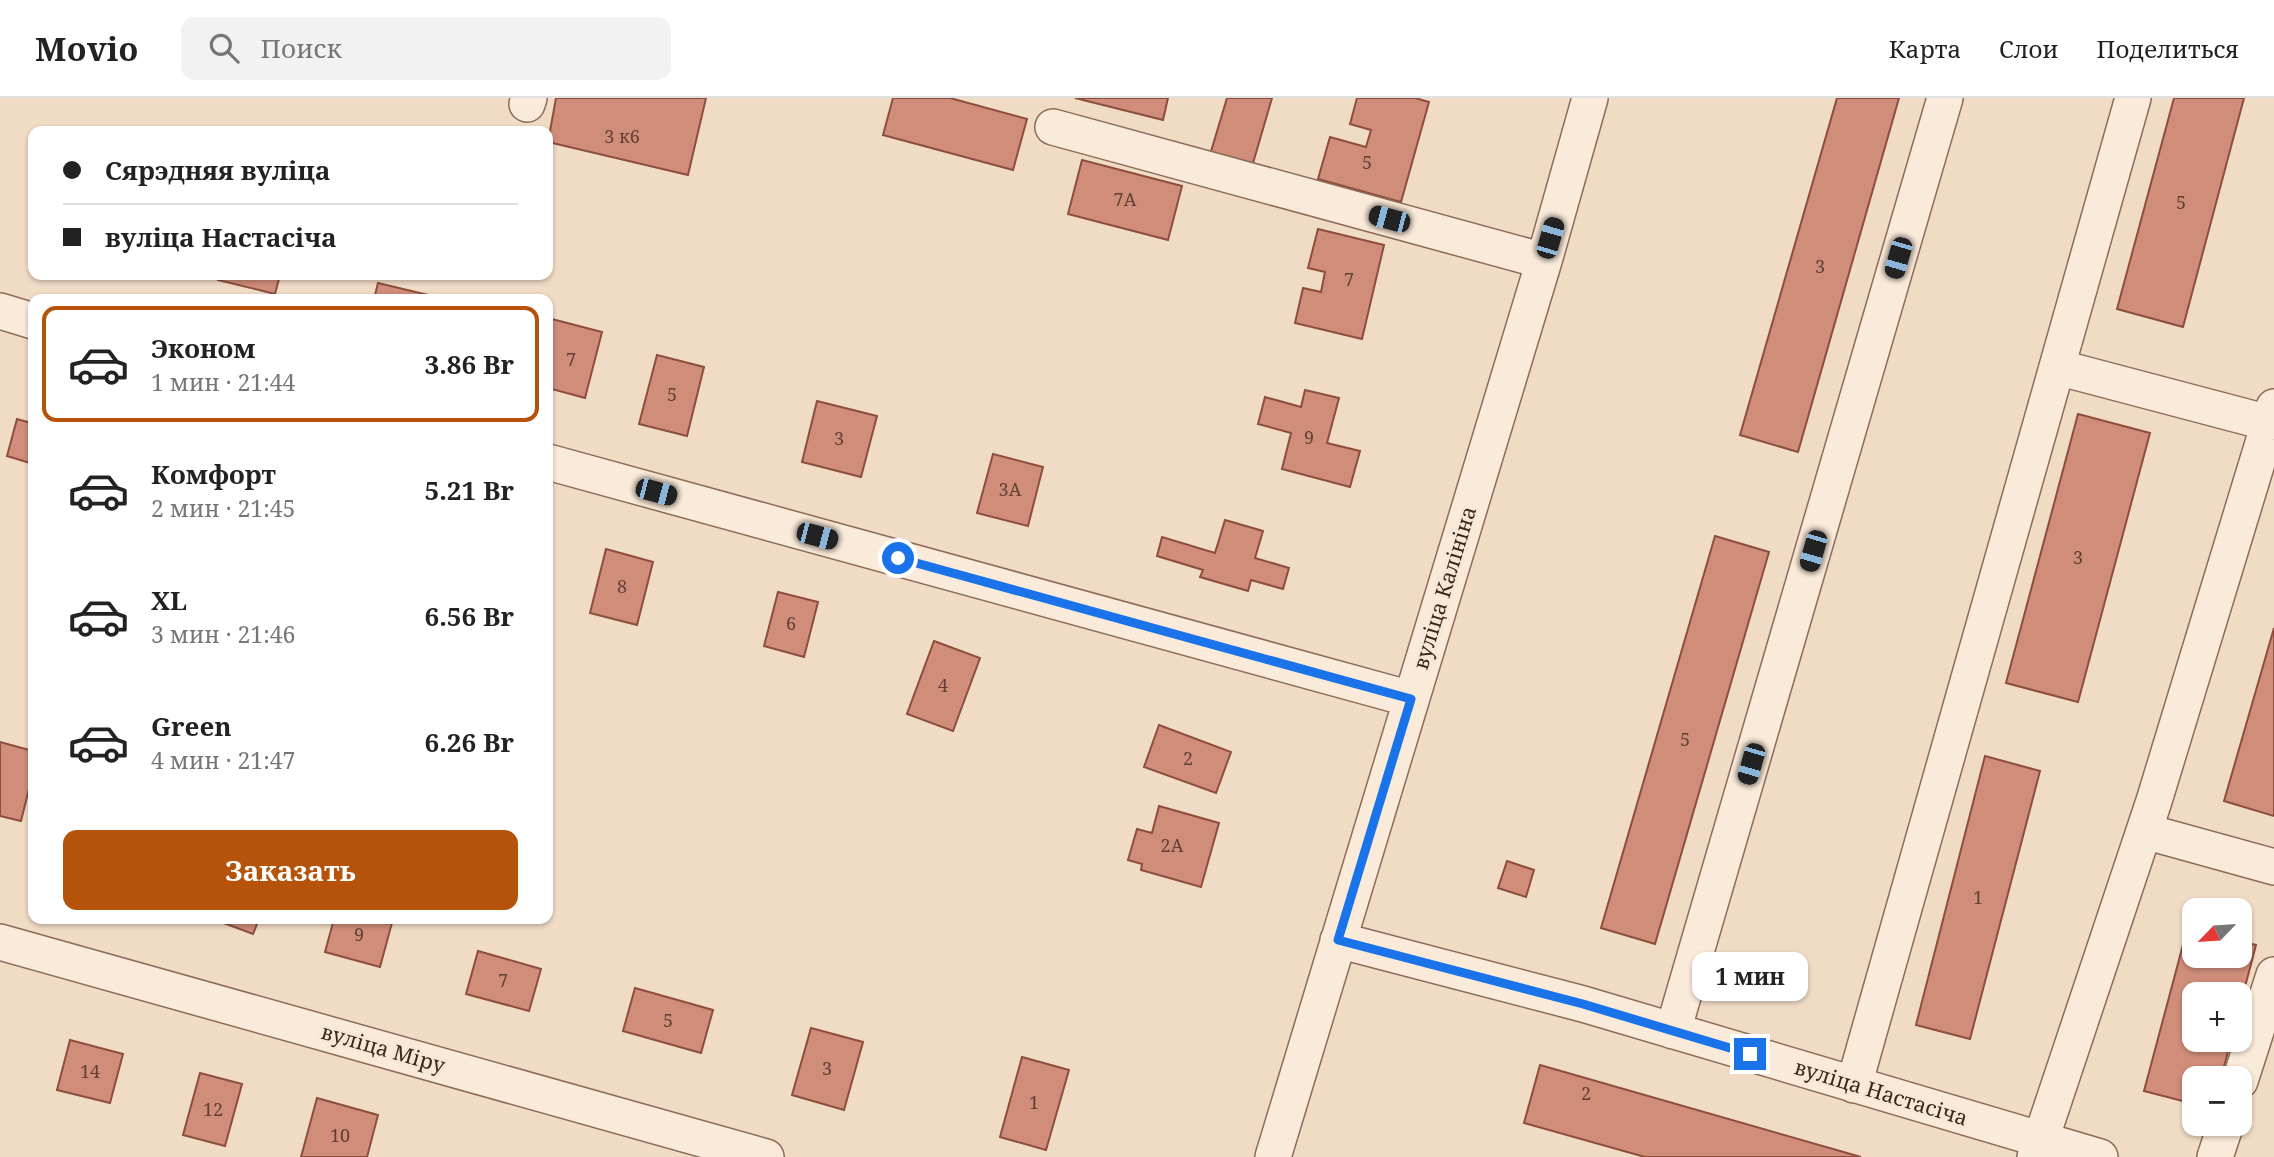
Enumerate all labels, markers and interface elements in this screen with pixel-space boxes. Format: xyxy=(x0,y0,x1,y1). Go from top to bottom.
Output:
search box xyxy=(181,17,671,80)
text: Movio xyxy=(35,26,139,71)
icon: search xyxy=(205,29,243,67)
text: Поиск xyxy=(261,30,342,66)
text: Карта xyxy=(1889,32,1961,65)
text: Слои xyxy=(1999,32,2059,65)
text: Поделиться xyxy=(2097,32,2239,65)
house number: 3 к6 xyxy=(604,124,640,148)
house number: 5 xyxy=(1362,150,1372,174)
text: Сярэдняя вуліца xyxy=(105,152,330,188)
house number: 7А xyxy=(1114,187,1137,211)
house number: 5 xyxy=(2176,190,2186,214)
car xyxy=(1366,203,1413,235)
car xyxy=(1535,215,1566,261)
text: вуліца Настасіча xyxy=(105,219,337,255)
car xyxy=(1883,235,1914,281)
house number: 3 xyxy=(1815,254,1825,278)
house number: 7 xyxy=(1344,267,1354,291)
text: Эконом xyxy=(151,330,255,366)
icon: car xyxy=(67,333,130,396)
text: 3.86 Br xyxy=(424,346,514,382)
house number: 7 xyxy=(566,347,576,371)
text: 1 мин · 21:44 xyxy=(151,366,295,398)
house number: 5 xyxy=(667,382,677,406)
house number: 9 xyxy=(1304,425,1314,449)
house number: 3 xyxy=(834,426,844,450)
text: Комфорт xyxy=(151,456,276,492)
icon: car xyxy=(67,459,130,522)
text: 5.21 Br xyxy=(424,472,514,508)
car xyxy=(633,476,680,508)
house number: 3А xyxy=(999,477,1022,501)
text: 2 мин · 21:45 xyxy=(151,492,295,524)
street label: вуліца Калініна xyxy=(1406,503,1482,673)
car xyxy=(794,520,841,552)
car xyxy=(1798,528,1829,574)
route start xyxy=(882,542,914,574)
house number: 3 xyxy=(2073,545,2083,569)
house number: 8 xyxy=(617,574,627,598)
text: XL xyxy=(151,582,187,618)
icon: car xyxy=(67,585,130,648)
text: 6.56 Br xyxy=(424,598,514,634)
house number: 6 xyxy=(786,611,796,635)
text: 3 мин · 21:46 xyxy=(151,618,295,650)
house number: 4 xyxy=(938,673,948,697)
text: Green xyxy=(151,708,232,744)
icon: car xyxy=(67,711,130,774)
text: 6.26 Br xyxy=(424,724,514,760)
house number: 5 xyxy=(1680,727,1690,751)
car xyxy=(1736,741,1767,787)
text: 4 мин · 21:47 xyxy=(151,744,295,776)
house number: 2 xyxy=(1183,746,1193,770)
button: Заказать xyxy=(63,830,518,910)
house number: 2А xyxy=(1161,833,1184,857)
house number: 1 xyxy=(1973,885,1983,909)
north arrow xyxy=(2182,898,2252,968)
map controls xyxy=(2182,898,2252,1136)
house number: 9 xyxy=(354,922,364,946)
callout: 1 мин xyxy=(1692,953,1808,1002)
text: 1 мин xyxy=(1715,960,1785,992)
house number: 7 xyxy=(498,968,508,992)
button: + xyxy=(2182,982,2252,1052)
house number: 5 xyxy=(663,1008,673,1032)
street label: вуліца Міру xyxy=(318,1017,448,1079)
route end xyxy=(1734,1038,1766,1070)
street label: вуліца Настасіча xyxy=(1791,1052,1971,1132)
house number: 3 xyxy=(822,1056,832,1080)
house number: 14 xyxy=(80,1059,100,1083)
button: − xyxy=(2182,1066,2252,1136)
house number: 2 xyxy=(1581,1081,1591,1105)
house number: 1 xyxy=(1029,1090,1039,1114)
house number: 12 xyxy=(203,1097,223,1121)
house number: 10 xyxy=(330,1123,350,1147)

